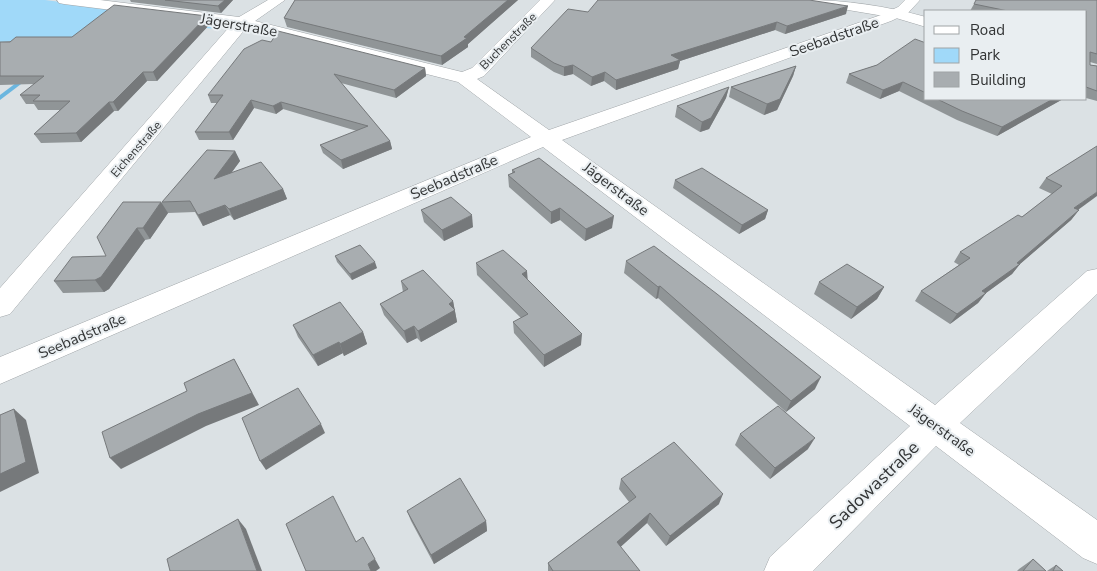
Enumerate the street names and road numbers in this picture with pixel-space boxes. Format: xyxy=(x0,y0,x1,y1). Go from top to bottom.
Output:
street label: Jägerstraße xyxy=(198,8,279,42)
street label: Buchenstraße xyxy=(476,9,540,73)
street label: Seebadstraße xyxy=(787,12,881,62)
street label: Eichenstraße xyxy=(107,117,165,181)
street label: Seebadstraße xyxy=(407,150,501,204)
street label: Jägerstraße xyxy=(578,157,653,220)
street label: Seebadstraße xyxy=(35,309,129,363)
street label: Jägerstraße xyxy=(904,398,979,461)
street label: Sadowastraße xyxy=(824,436,924,534)

